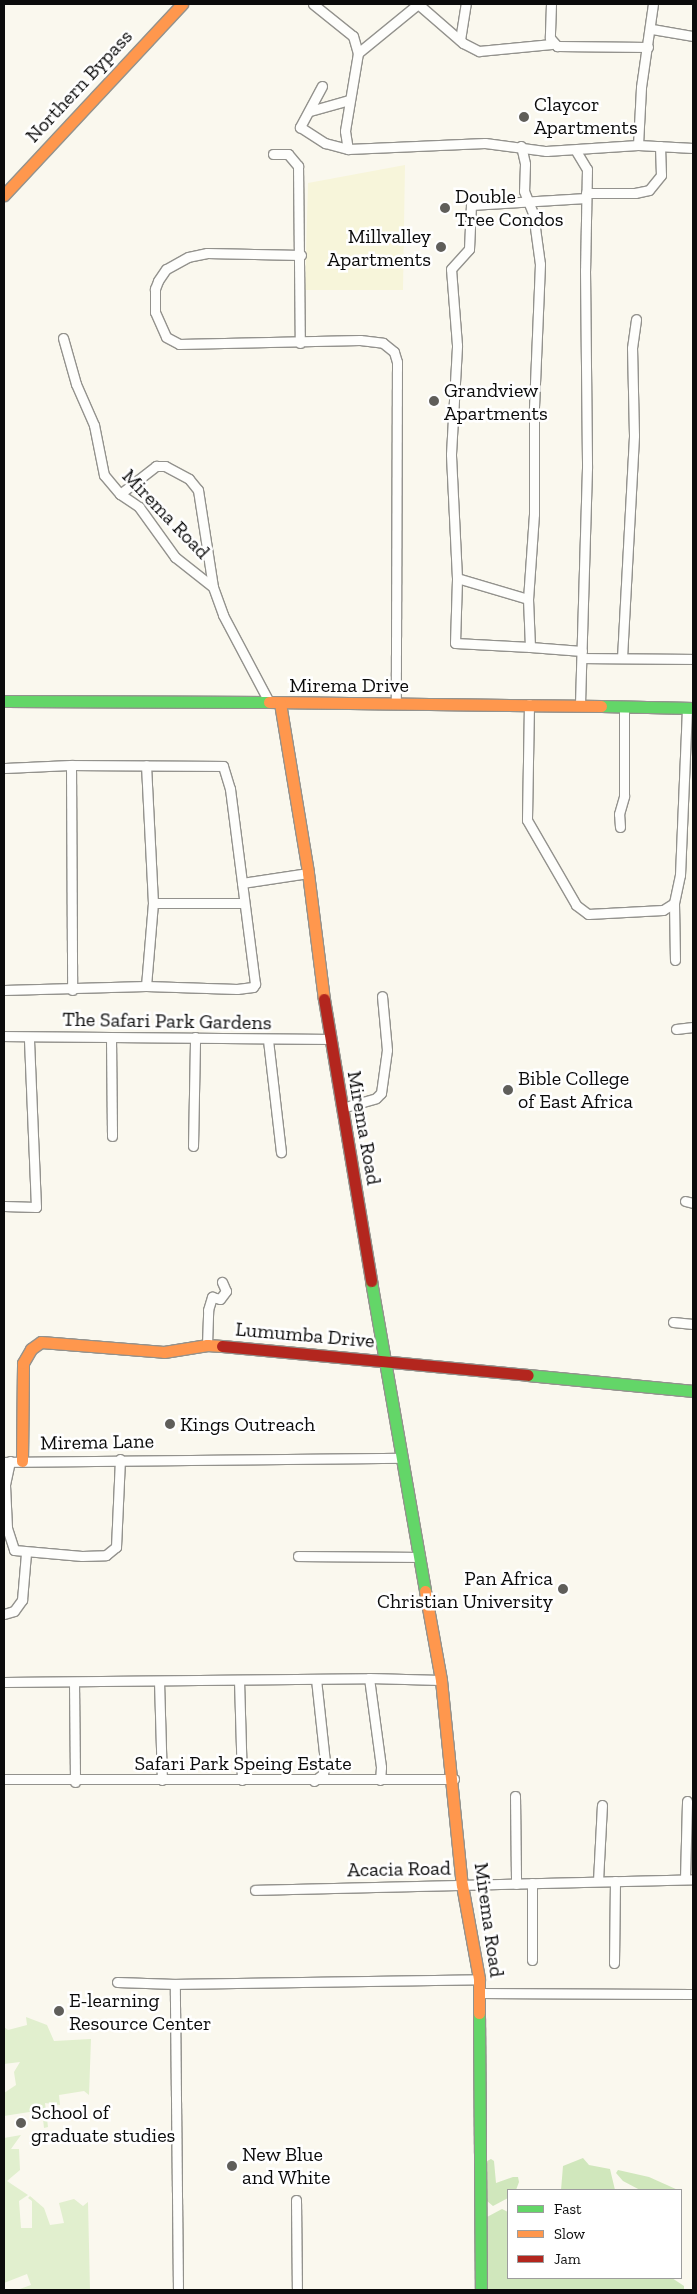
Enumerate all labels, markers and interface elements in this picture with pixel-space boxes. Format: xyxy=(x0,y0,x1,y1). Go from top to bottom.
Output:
street label: Northern Bypass xyxy=(21,25,137,147)
place label: Claycor Apartments xyxy=(534,93,638,140)
marker: Claycor Apartments xyxy=(518,111,530,123)
place label: Double Tree Condos xyxy=(455,185,563,232)
marker: Double Tree Condos xyxy=(439,202,451,214)
place label: Millvalley Apartments xyxy=(327,224,431,271)
marker: Millvalley Apartments xyxy=(435,241,447,253)
place label: Grandview Apartments xyxy=(444,378,548,425)
marker: Grandview Apartments xyxy=(428,395,440,407)
street label: Mirema Road xyxy=(117,464,215,564)
street label: Mirema Drive xyxy=(289,673,409,697)
street label: The Safari Park Gardens xyxy=(62,1007,272,1035)
place label: Bible College of East Africa xyxy=(518,1066,634,1113)
street label: Mirema Road xyxy=(342,1069,386,1187)
marker: Bible College of East Africa xyxy=(502,1084,514,1096)
street label: Lumumba Drive xyxy=(234,1317,376,1353)
place label: Kings Outreach xyxy=(180,1412,315,1436)
marker: Kings Outreach xyxy=(164,1418,176,1430)
street label: Mirema Lane xyxy=(40,1429,154,1455)
place label: Pan Africa Christian University xyxy=(377,1566,553,1613)
marker: Pan Africa Christian University xyxy=(557,1583,569,1595)
street label: Safari Park Speing Estate xyxy=(134,1751,352,1775)
street label: Acacia Road xyxy=(347,1856,451,1882)
street label: Mirema Road xyxy=(469,1861,509,1979)
place label: E-learning Resource Center xyxy=(69,1988,211,2035)
marker: E-learning Resource Center xyxy=(53,2005,65,2017)
place label: School of graduate studies xyxy=(31,2100,175,2147)
marker: School of graduate studies xyxy=(15,2117,27,2129)
place label: New Blue and White xyxy=(242,2142,331,2189)
marker: New Blue and White xyxy=(226,2160,238,2172)
legend xyxy=(507,2189,682,2279)
text: Fast xyxy=(554,2200,582,2218)
text: Slow xyxy=(554,2225,585,2243)
text: Jam xyxy=(554,2250,581,2268)

